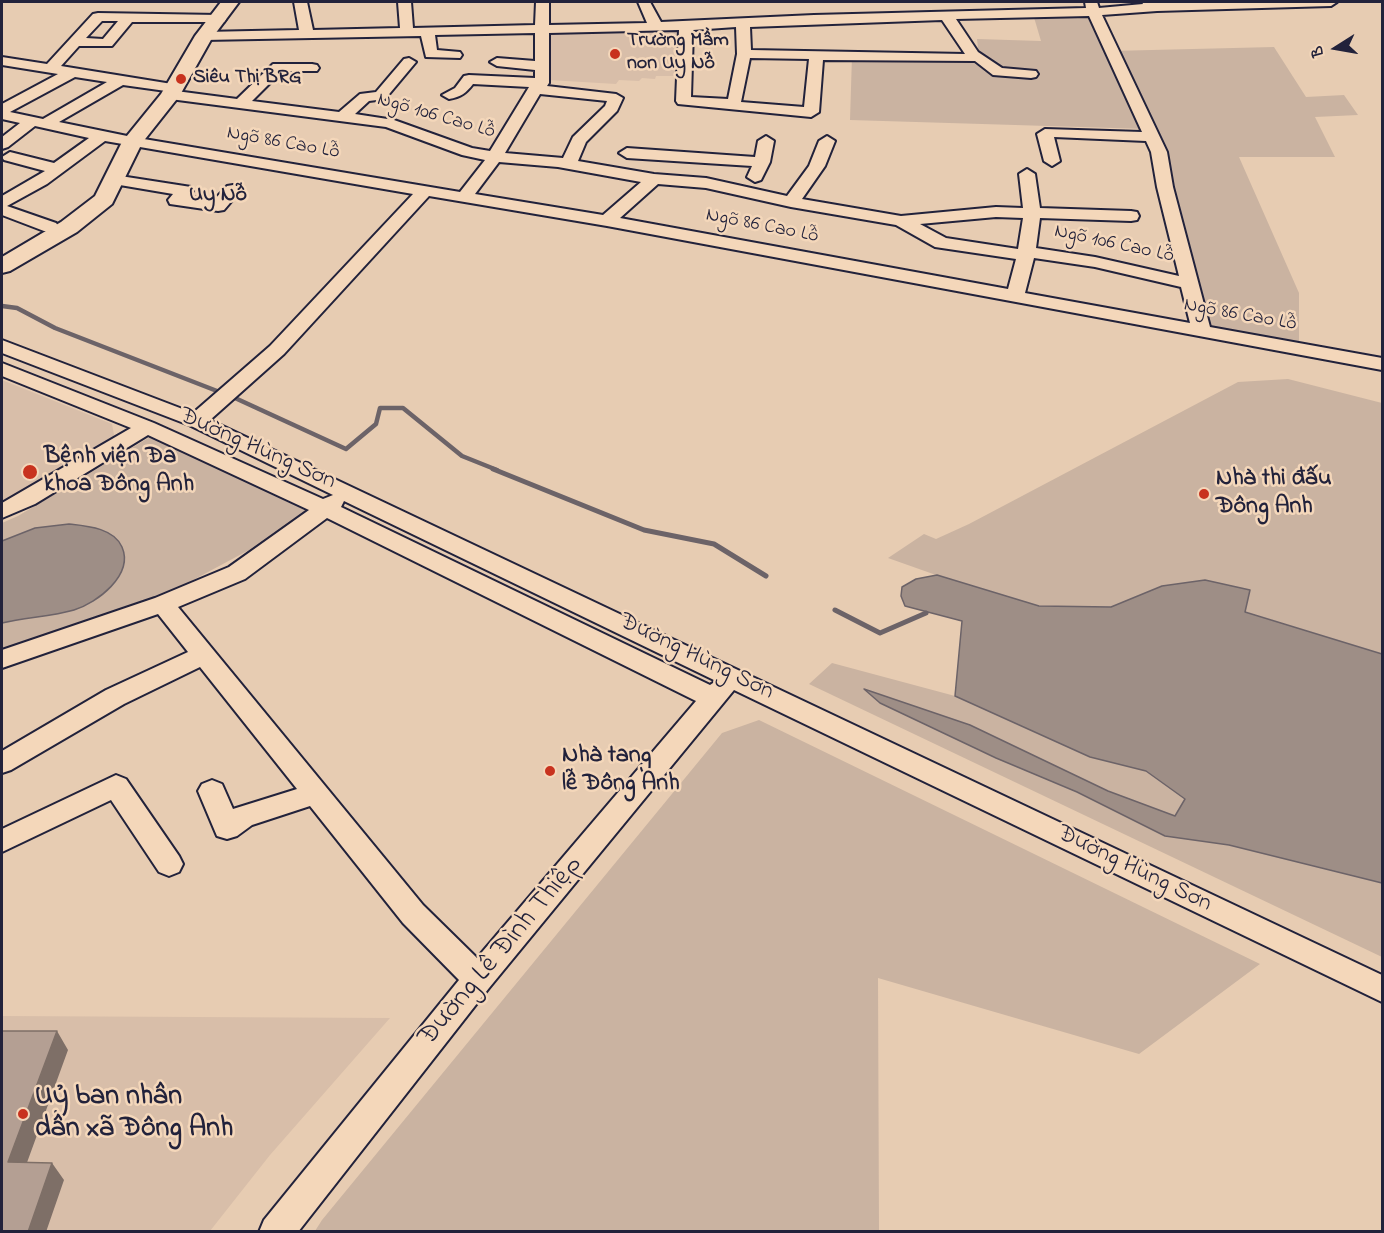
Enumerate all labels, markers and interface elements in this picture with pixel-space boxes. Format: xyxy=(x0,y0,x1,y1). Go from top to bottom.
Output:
north arrow xyxy=(1306,18,1366,78)
place label: Trường Mầm non Uy Nỗ xyxy=(627,30,729,77)
text: B xyxy=(1306,44,1331,59)
marker: Trường Mầm non Uy Nỗ xyxy=(608,47,622,61)
place label: Siêu Thị BRG xyxy=(193,67,302,91)
marker: Siêu Thị BRG xyxy=(174,72,188,86)
street label: Ngõ 106 Cao Lỗ xyxy=(374,89,498,145)
street label: Ngõ 86 Cao Lỗ xyxy=(225,122,341,166)
district label: Uy Nỗ xyxy=(189,183,247,209)
street label: Ngõ 86 Cao Lỗ xyxy=(704,204,820,250)
street label: Ngõ 106 Cao Lỗ xyxy=(1052,221,1176,269)
street label: Ngõ 86 Cao Lỗ xyxy=(1182,294,1298,338)
street label: Đường Hùng Sơn xyxy=(174,403,340,497)
place label: Bệnh viện Đa khoa Đông Anh xyxy=(44,444,194,500)
marker: Bệnh viện Đa khoa Đông Anh xyxy=(21,463,39,481)
place label: Nhà thi đấu Đông Anh xyxy=(1216,466,1332,522)
marker: Nhà thi đấu Đông Anh xyxy=(1197,487,1211,501)
street label: Đường Hùng Sơn xyxy=(614,608,778,708)
place label: Nhà tang lễ Đông Anh xyxy=(562,743,680,799)
marker: Nhà tang lễ Đông Anh xyxy=(543,764,557,778)
street label: Đường Hùng Sơn xyxy=(1052,820,1216,920)
street label: Đường Lê Đình Thiệp xyxy=(413,850,591,1054)
place label: Uỷ ban nhân dân xã Đông Anh xyxy=(35,1081,233,1147)
marker: Uỷ ban nhân dân xã Đông Anh xyxy=(16,1107,30,1121)

